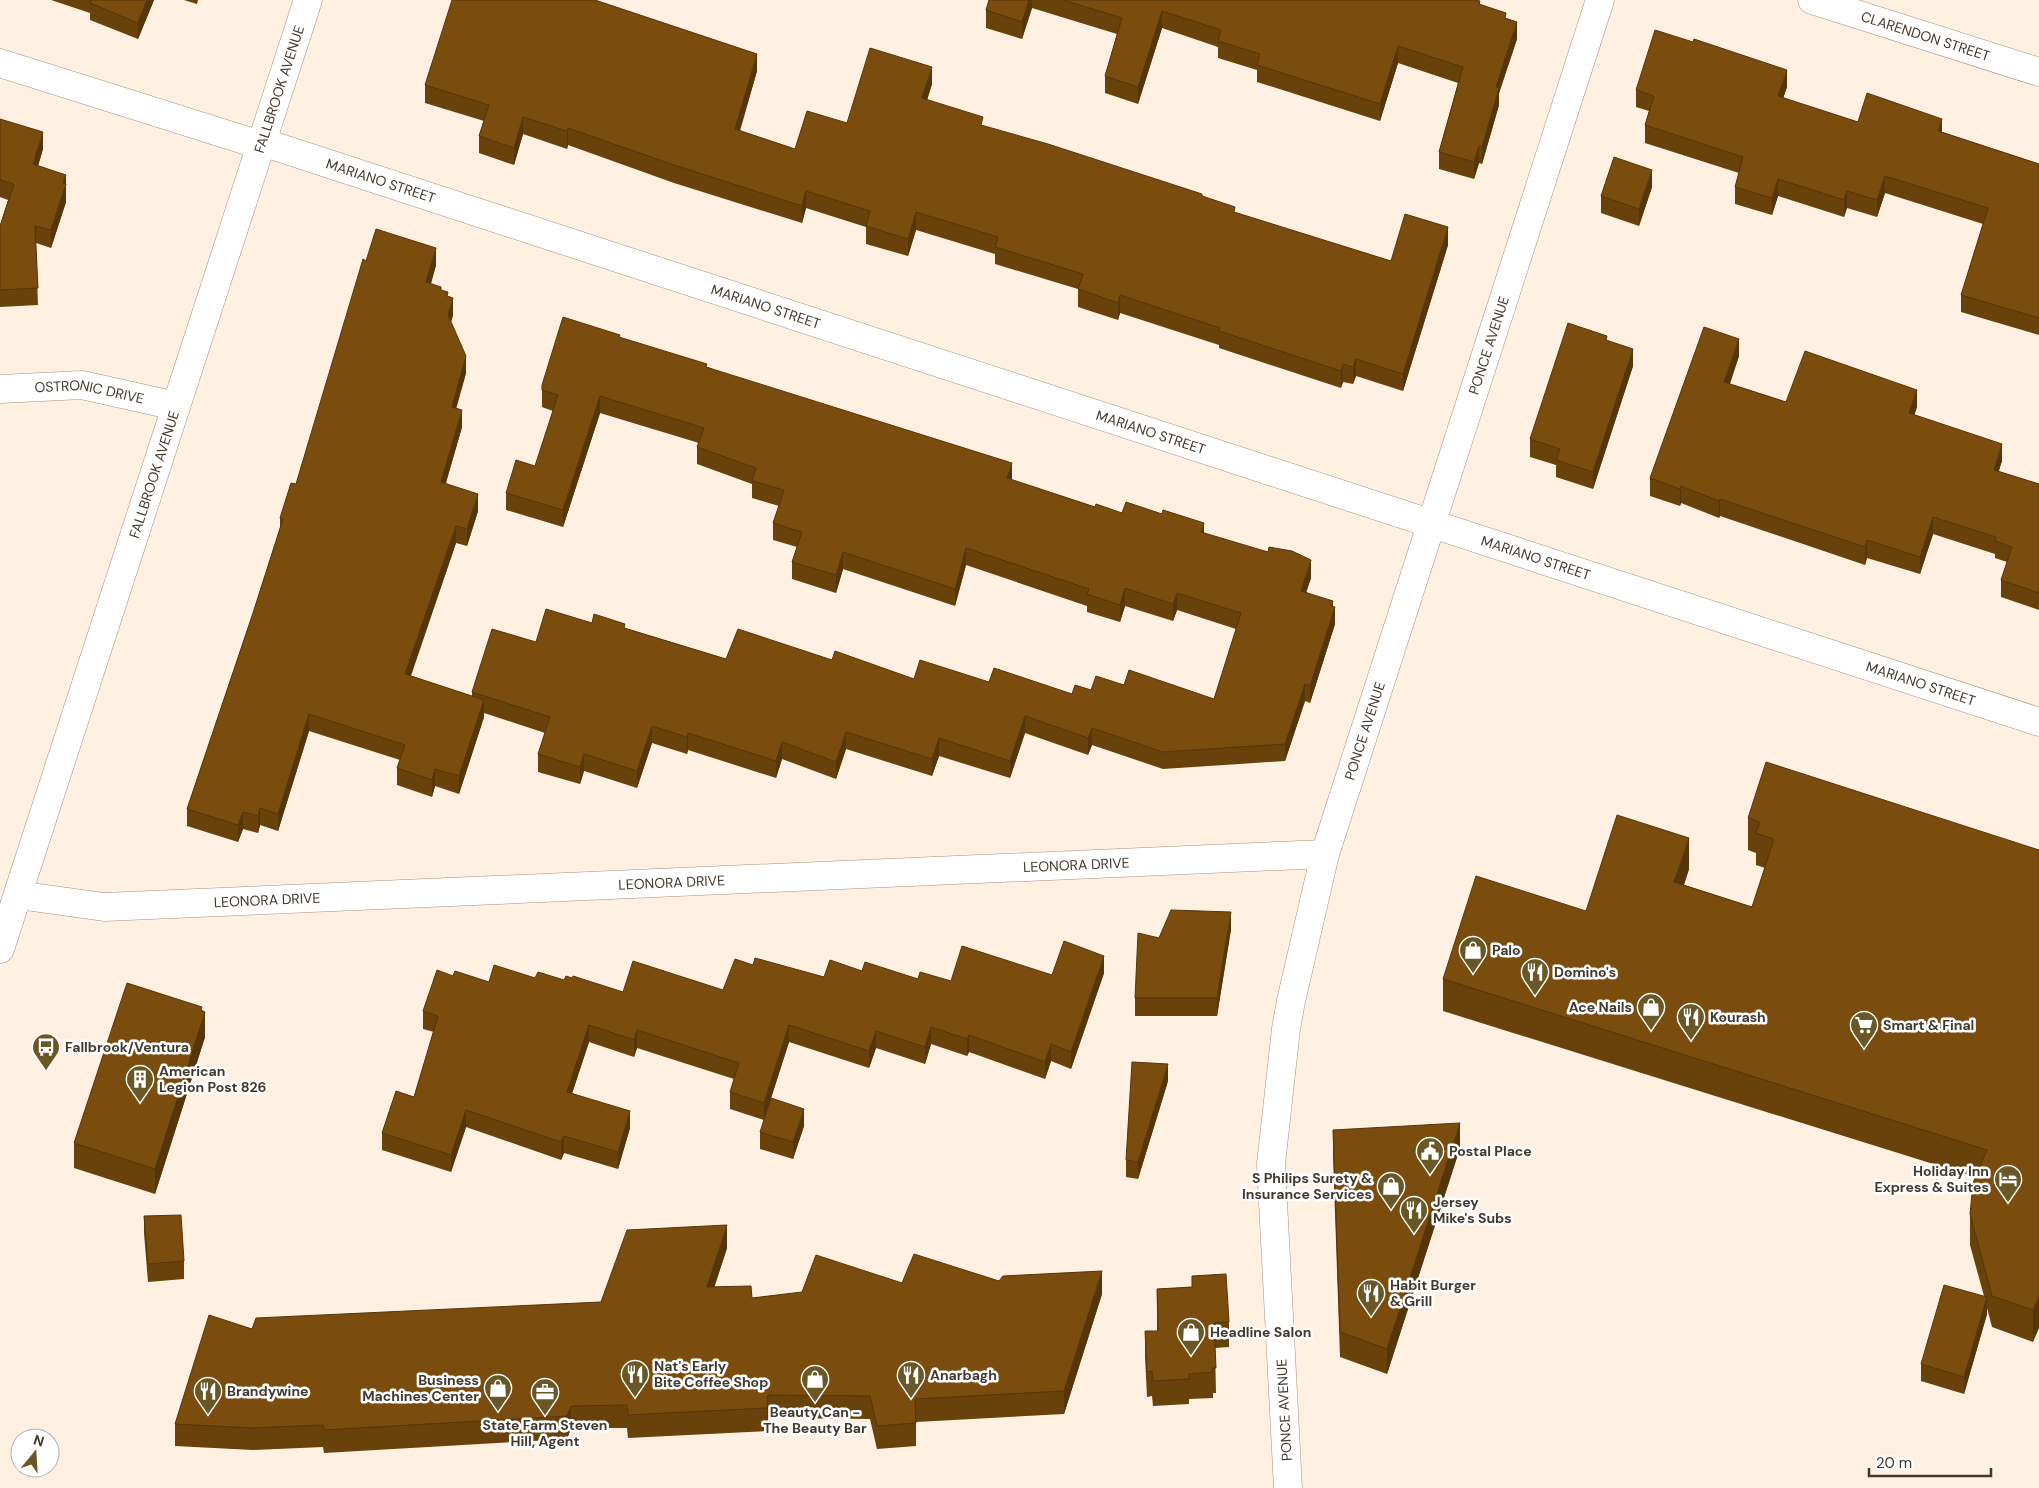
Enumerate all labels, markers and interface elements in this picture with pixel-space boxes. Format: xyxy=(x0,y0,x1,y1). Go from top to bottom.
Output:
street label: CLARENDON STREET xyxy=(1859,7,1992,65)
street label: FALLBROOK AVENUE xyxy=(250,23,308,155)
street label: MARIANO STREET xyxy=(324,155,438,207)
street label: MARIANO STREET xyxy=(709,280,823,333)
street label: PONCE AVENUE xyxy=(1465,294,1513,397)
street label: OSTRONIC DRIVE xyxy=(34,376,146,408)
street label: MARIANO STREET xyxy=(1094,406,1208,458)
street label: FALLBROOK AVENUE xyxy=(125,408,183,540)
street label: MARIANO STREET xyxy=(1479,532,1593,584)
street label: MARIANO STREET xyxy=(1864,657,1978,710)
street label: PONCE AVENUE xyxy=(1340,679,1389,782)
street label: LEONORA DRIVE xyxy=(1023,853,1130,876)
street label: LEONORA DRIVE xyxy=(618,871,725,894)
street label: LEONORA DRIVE xyxy=(213,889,321,911)
shop icon: Palo xyxy=(1458,935,1488,974)
place label: Palo xyxy=(1492,941,1521,959)
restaurant icon: Domino's xyxy=(1520,957,1550,996)
place label: Domino's xyxy=(1554,963,1616,981)
shop icon: Ace Nails xyxy=(1636,992,1666,1031)
place label: Ace Nails xyxy=(1569,998,1632,1016)
restaurant icon: Kourash xyxy=(1676,1002,1706,1041)
place label: Kourash xyxy=(1710,1008,1766,1026)
supermarket icon: Smart & Final xyxy=(1849,1010,1879,1049)
place label: Smart & Final xyxy=(1883,1016,1974,1034)
bus stop icon: Fallbrook/Ventura xyxy=(31,1032,61,1071)
place label: Fallbrook/Ventura xyxy=(65,1038,189,1056)
place label: American Legion Post 826 xyxy=(159,1062,267,1096)
building icon: American Legion Post 826 xyxy=(125,1064,155,1103)
public building icon: Postal Place xyxy=(1415,1136,1445,1175)
place label: Postal Place xyxy=(1449,1142,1532,1160)
place label: Holiday Inn Express & Suites xyxy=(1875,1162,1989,1196)
hotel icon: Holiday Inn Express & Suites xyxy=(1993,1164,2023,1203)
place label: S Philips Surety & Insurance Services xyxy=(1242,1169,1372,1203)
shop icon: S Philips Surety & Insurance Services xyxy=(1376,1171,1406,1210)
place label: Jersey Mike's Subs xyxy=(1433,1193,1512,1227)
restaurant icon: Jersey Mike's Subs xyxy=(1399,1195,1429,1234)
place label: Habit Burger & Grill xyxy=(1390,1276,1476,1310)
restaurant icon: Habit Burger & Grill xyxy=(1356,1278,1386,1317)
shop icon: Headline Salon xyxy=(1176,1317,1206,1356)
place label: Headline Salon xyxy=(1210,1323,1311,1341)
place label: Nat's Early Bite Coffee Shop xyxy=(654,1357,768,1391)
street label: PONCE AVENUE xyxy=(1272,1358,1296,1462)
restaurant icon: Nat's Early Bite Coffee Shop xyxy=(620,1359,650,1398)
restaurant icon: Anarbagh xyxy=(896,1360,926,1399)
shop icon: Beauty Can - The Beauty Bar xyxy=(800,1364,830,1403)
place label: Anarbagh xyxy=(930,1366,997,1384)
place label: Business Machines Center xyxy=(362,1371,479,1405)
shop icon: Business Machines Center xyxy=(483,1373,513,1412)
restaurant icon: Brandywine xyxy=(193,1376,223,1415)
office icon: State Farm Steven Hill, Agent xyxy=(530,1377,560,1416)
place label: Brandywine xyxy=(227,1382,309,1400)
place label: Beauty Can - The Beauty Bar xyxy=(763,1403,867,1437)
place label: State Farm Steven Hill, Agent xyxy=(483,1416,607,1450)
north arrow xyxy=(10,1428,60,1478)
text: N xyxy=(31,1430,47,1451)
scale bar xyxy=(1869,1446,1992,1478)
text: 20 m xyxy=(1876,1453,1912,1473)

